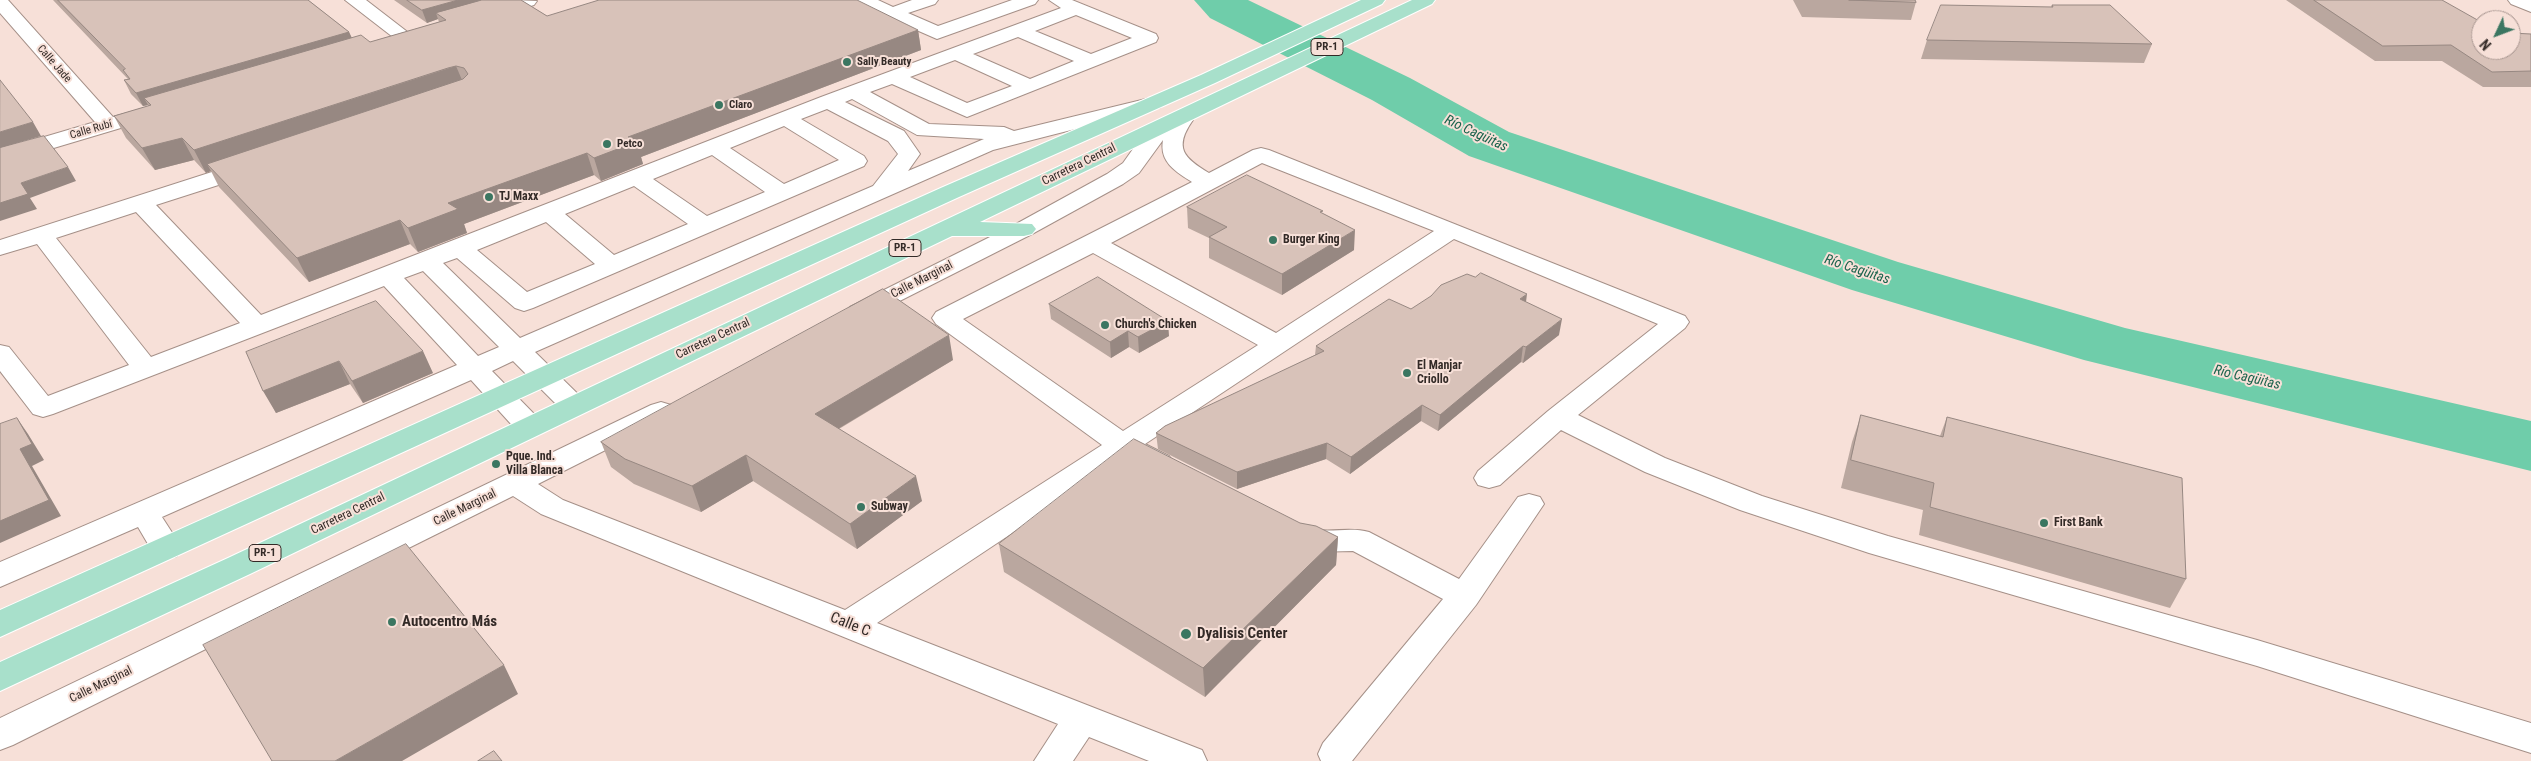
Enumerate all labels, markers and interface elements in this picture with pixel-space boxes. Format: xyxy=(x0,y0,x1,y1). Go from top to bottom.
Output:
north arrow xyxy=(2471,10,2521,60)
text: N xyxy=(2477,36,2495,53)
road number: PR-1 xyxy=(1311,38,1343,56)
street label: Calle Jade xyxy=(34,43,74,85)
place label: Sally Beauty xyxy=(857,55,911,69)
marker: Sally Beauty xyxy=(841,56,853,68)
place label: Claro xyxy=(729,98,752,112)
marker: Claro xyxy=(713,99,725,111)
water label: Río Cagüitas xyxy=(1442,112,1510,156)
street label: Calle Rubí xyxy=(68,118,114,142)
place label: Petco xyxy=(617,137,642,151)
marker: Petco xyxy=(601,138,613,150)
street label: Carretera Central xyxy=(1040,141,1118,189)
place label: TJ Maxx xyxy=(499,190,538,204)
marker: TJ Maxx xyxy=(483,191,495,203)
place label: Burger King xyxy=(1283,233,1340,247)
marker: Burger King xyxy=(1267,234,1279,246)
road number: PR-1 xyxy=(889,240,921,256)
water label: Río Cagüitas xyxy=(1822,252,1892,288)
street label: Calle Marginal xyxy=(889,258,955,302)
street label: Carretera Central xyxy=(674,316,752,362)
place label: Church's Chicken xyxy=(1115,318,1197,332)
marker: Church's Chicken xyxy=(1099,319,1111,331)
place label: El Manjar Criollo xyxy=(1417,359,1462,387)
water label: Río Cagüitas xyxy=(2212,362,2282,394)
marker: El Manjar Criollo xyxy=(1401,367,1413,379)
place label: Pque. Ind. Villa Blanca xyxy=(506,450,563,478)
marker: Pque. Ind. Villa Blanca xyxy=(490,458,502,470)
street label: Calle Marginal xyxy=(431,487,499,529)
street label: Carretera Central xyxy=(309,490,387,538)
place label: Subway xyxy=(871,500,908,514)
marker: Subway xyxy=(855,501,867,513)
place label: First Bank xyxy=(2054,516,2103,530)
marker: First Bank xyxy=(2038,517,2050,529)
road number: PR-1 xyxy=(249,544,281,562)
street label: Calle C xyxy=(827,609,873,641)
place label: Autocentro Más xyxy=(402,613,497,631)
marker: Autocentro Más xyxy=(386,616,398,628)
place label: Dyalisis Center xyxy=(1197,625,1287,643)
marker: Dyalisis Center xyxy=(1179,627,1193,641)
street label: Calle Marginal xyxy=(67,664,135,706)

